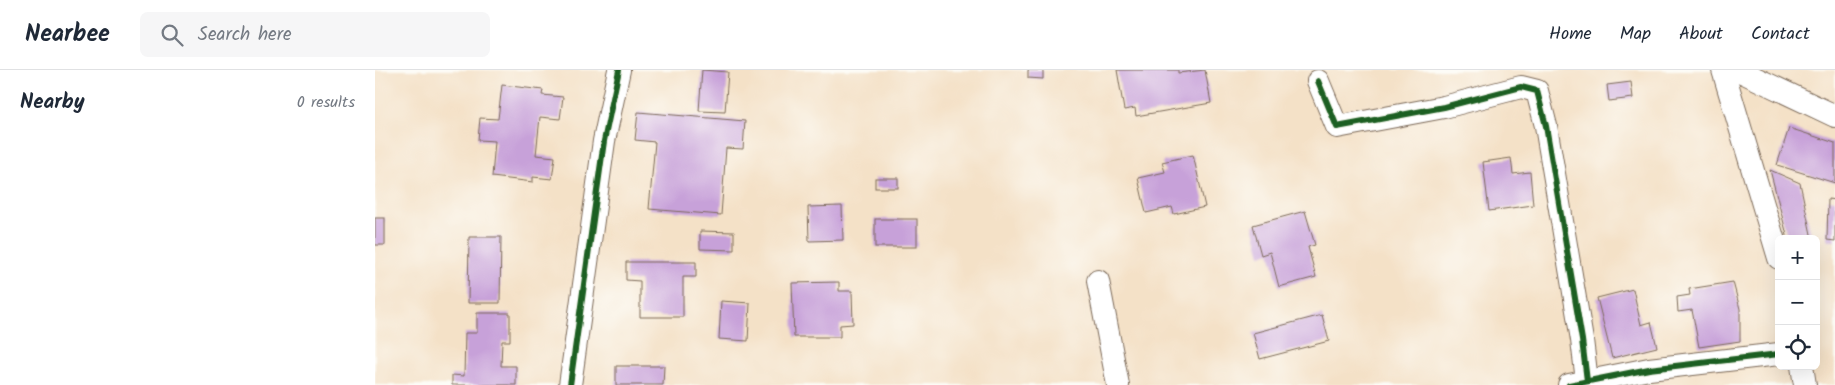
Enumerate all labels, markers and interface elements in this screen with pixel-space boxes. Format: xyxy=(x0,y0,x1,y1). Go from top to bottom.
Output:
search box xyxy=(140,12,490,57)
text: Nearbee xyxy=(25,15,110,54)
text: Search here xyxy=(198,20,292,50)
text: Home xyxy=(1549,20,1592,49)
text: Map xyxy=(1620,20,1651,49)
text: About xyxy=(1679,20,1723,49)
text: Contact xyxy=(1751,20,1810,49)
icon: search xyxy=(158,21,186,49)
text: Nearby xyxy=(20,86,85,119)
text: 0 results xyxy=(297,90,355,115)
map controls xyxy=(1775,235,1820,370)
button: + xyxy=(1775,235,1820,280)
button: − xyxy=(1775,280,1820,325)
button: locate xyxy=(1775,325,1820,370)

